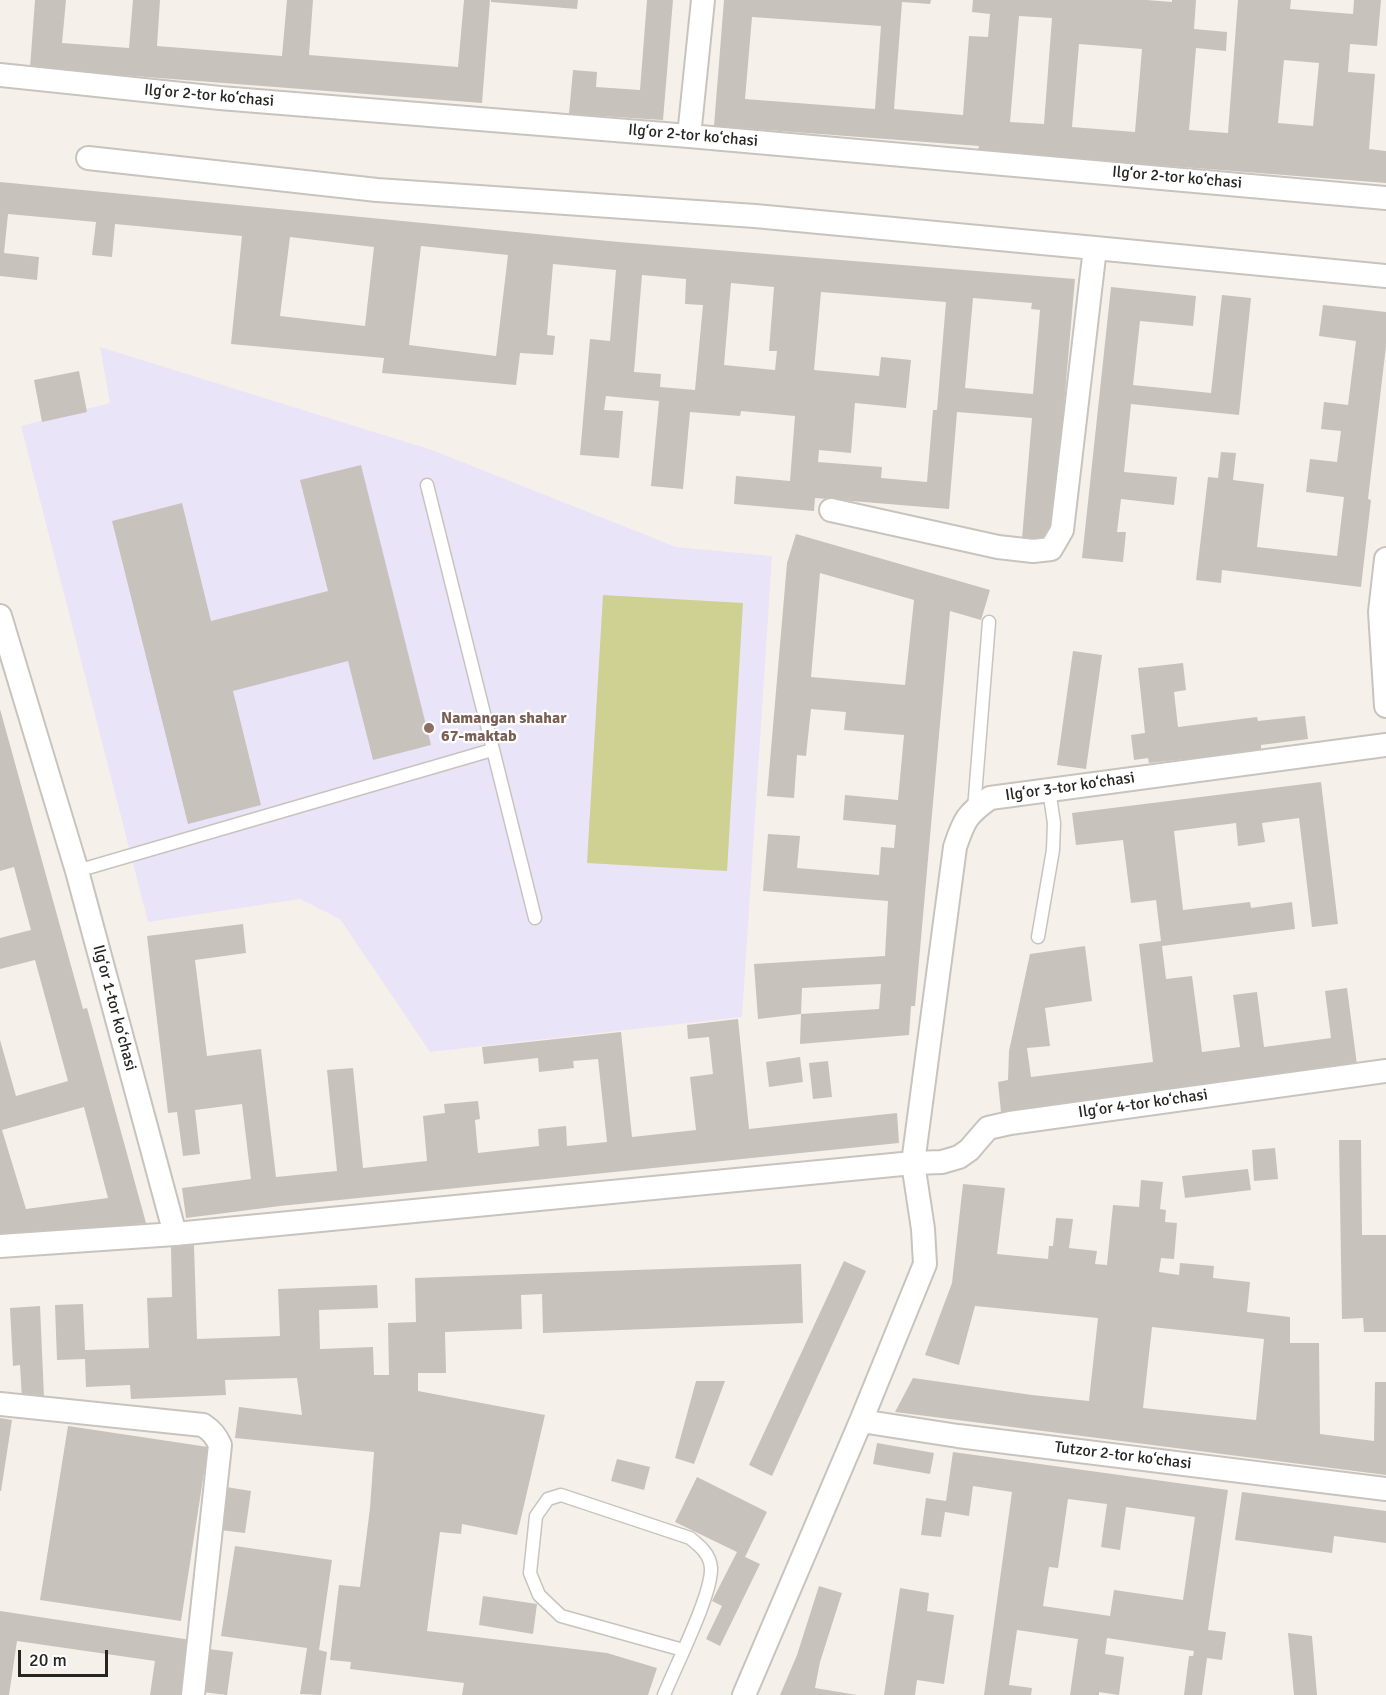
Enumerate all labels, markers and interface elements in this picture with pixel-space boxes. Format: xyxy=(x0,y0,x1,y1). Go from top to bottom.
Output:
street label: Ilgʻor 2-tor koʻchasi xyxy=(143,81,275,111)
street label: Ilgʻor 2-tor koʻchasi xyxy=(627,121,759,151)
street label: Ilgʻor 2-tor koʻchasi xyxy=(1111,163,1243,193)
place label: Namangan shahar 67-maktab xyxy=(441,709,567,747)
marker: Namangan shahar 67-maktab xyxy=(422,721,436,735)
street label: Ilgʻor 3-tor koʻchasi xyxy=(1004,768,1136,806)
street label: Ilgʻor 1-tor koʻchasi xyxy=(88,943,140,1073)
street label: Ilgʻor 4-tor koʻchasi xyxy=(1077,1085,1209,1123)
street label: Tutzor 2-tor koʻchasi xyxy=(1053,1438,1193,1474)
scale bar xyxy=(21,1638,111,1676)
text: 20 m xyxy=(29,1649,67,1671)

